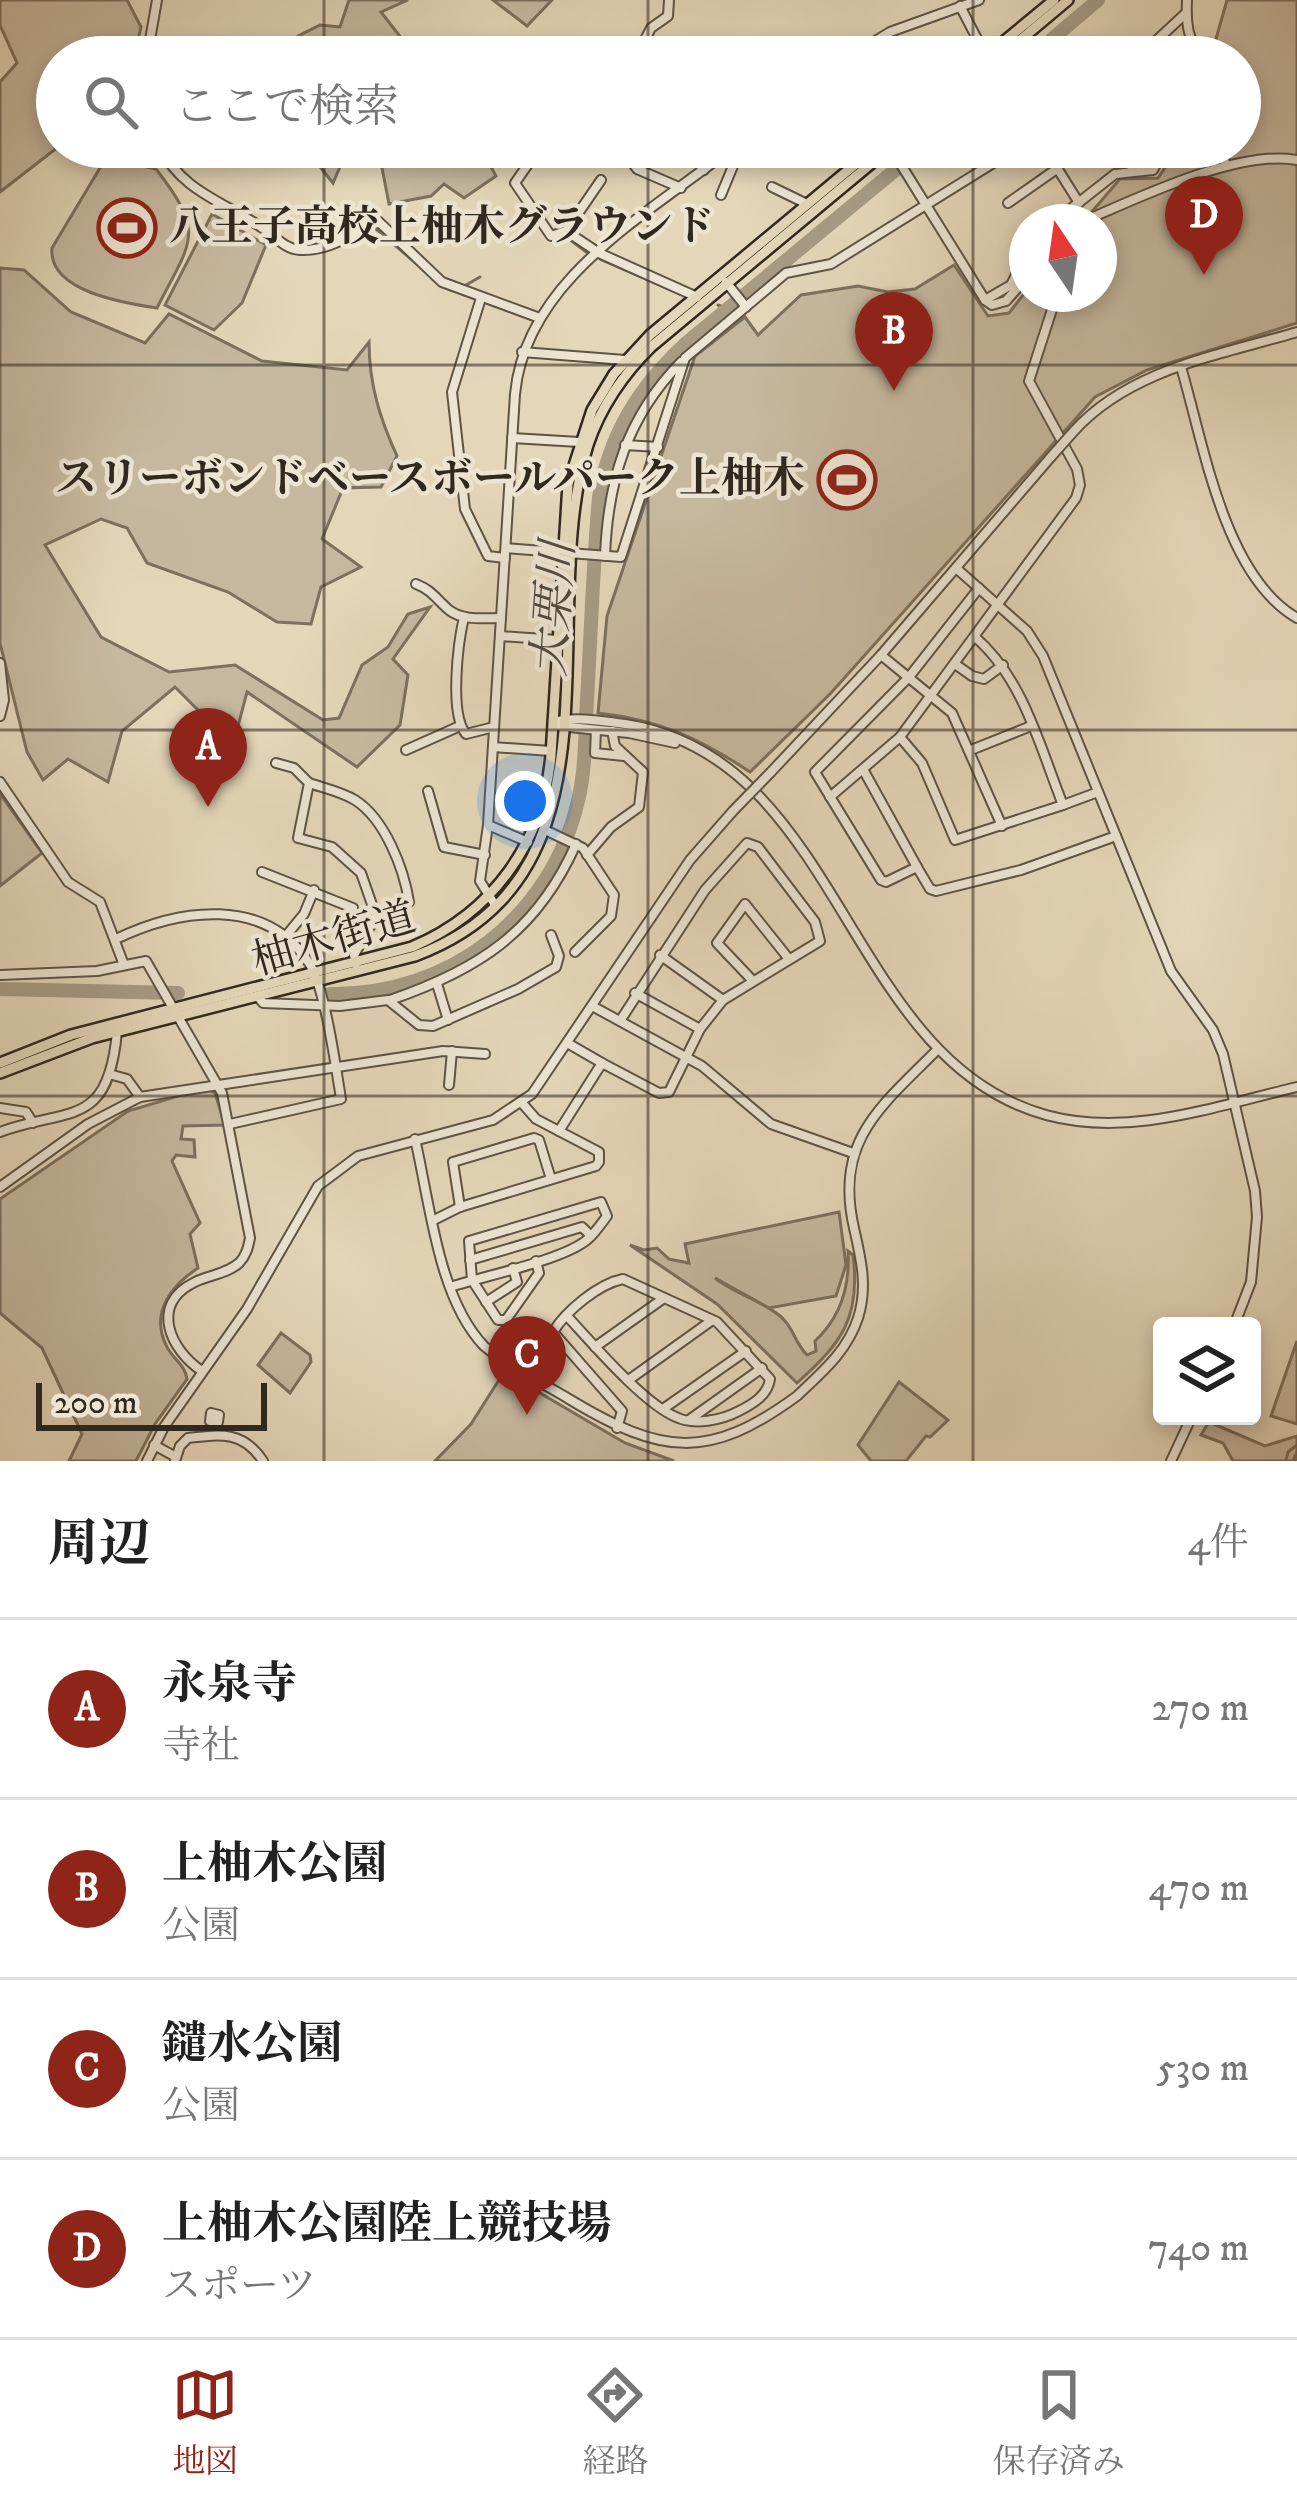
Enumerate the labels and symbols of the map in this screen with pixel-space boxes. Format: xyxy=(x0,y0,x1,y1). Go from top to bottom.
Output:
pin: D xyxy=(1165,176,1243,275)
sports icon: 八王子高校上柚木グラウンド xyxy=(96,197,158,259)
place label: 八王子高校上柚木グラウンド xyxy=(169,202,715,254)
north arrow xyxy=(1009,204,1117,312)
pin: B xyxy=(855,292,933,391)
sports icon: スリーボンドベースボールパーク上柚木 xyxy=(816,449,878,511)
place label: スリーボンドベースボールパーク上柚木 xyxy=(55,454,805,506)
water label: 大栗川 xyxy=(522,535,588,678)
pin: A xyxy=(169,708,247,807)
your location xyxy=(495,771,555,831)
street label: 柚木街道 xyxy=(246,892,422,988)
pin: C xyxy=(488,1316,566,1415)
scale bar xyxy=(36,1377,267,1430)

